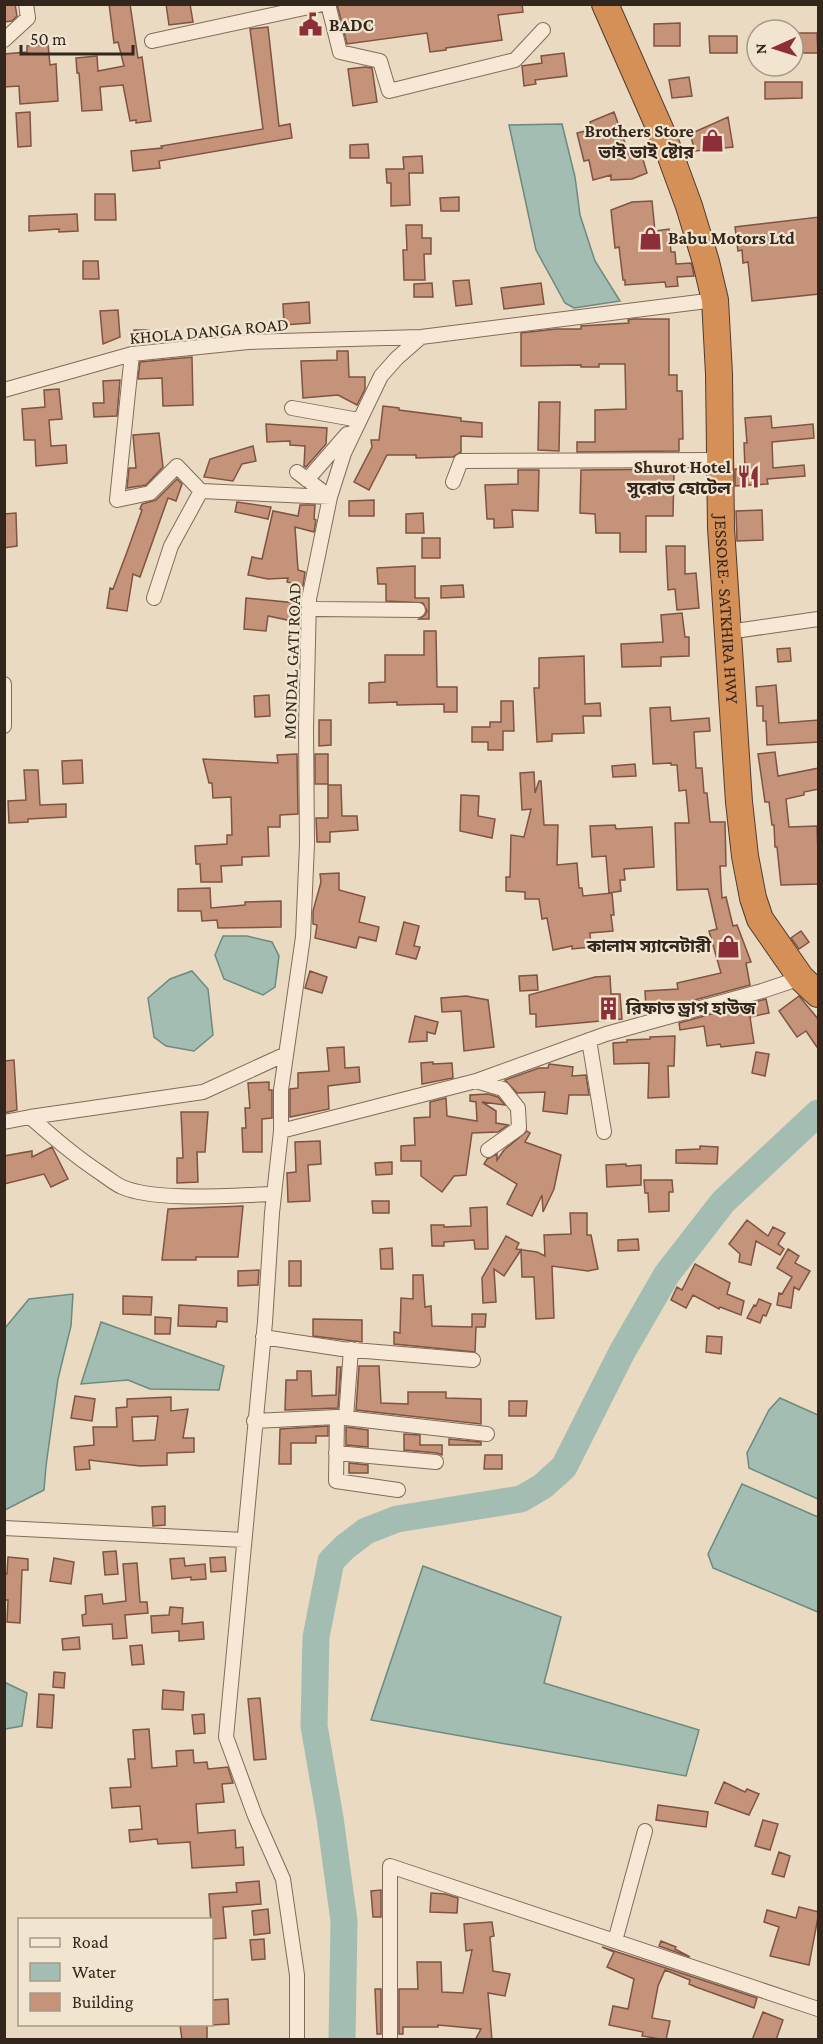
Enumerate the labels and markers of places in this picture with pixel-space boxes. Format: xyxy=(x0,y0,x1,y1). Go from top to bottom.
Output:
public building icon: BADC xyxy=(298,12,324,38)
place label: BADC xyxy=(329,15,374,35)
place label: Brothers Store ভাই ভাই ষ্টোর xyxy=(585,121,695,162)
shop icon: Brothers Store ভাই ভাই ষ্টোর xyxy=(699,128,725,154)
shop icon: Babu Motors Ltd xyxy=(637,225,663,251)
place label: Babu Motors Ltd xyxy=(668,228,795,248)
place label: Shurot Hotel সুরোত হোটেল xyxy=(626,457,731,499)
restaurant icon: Shurot Hotel সুরোত হোটেল xyxy=(736,464,762,490)
shop icon: কালাম স্যানেটারী xyxy=(716,933,742,959)
place label: কালাম স্যানেটারী xyxy=(586,936,712,956)
building icon: রিফাত ড্রাগ হাউজ xyxy=(595,995,621,1021)
place label: রিফাত ড্রাগ হাউজ xyxy=(625,998,757,1018)

